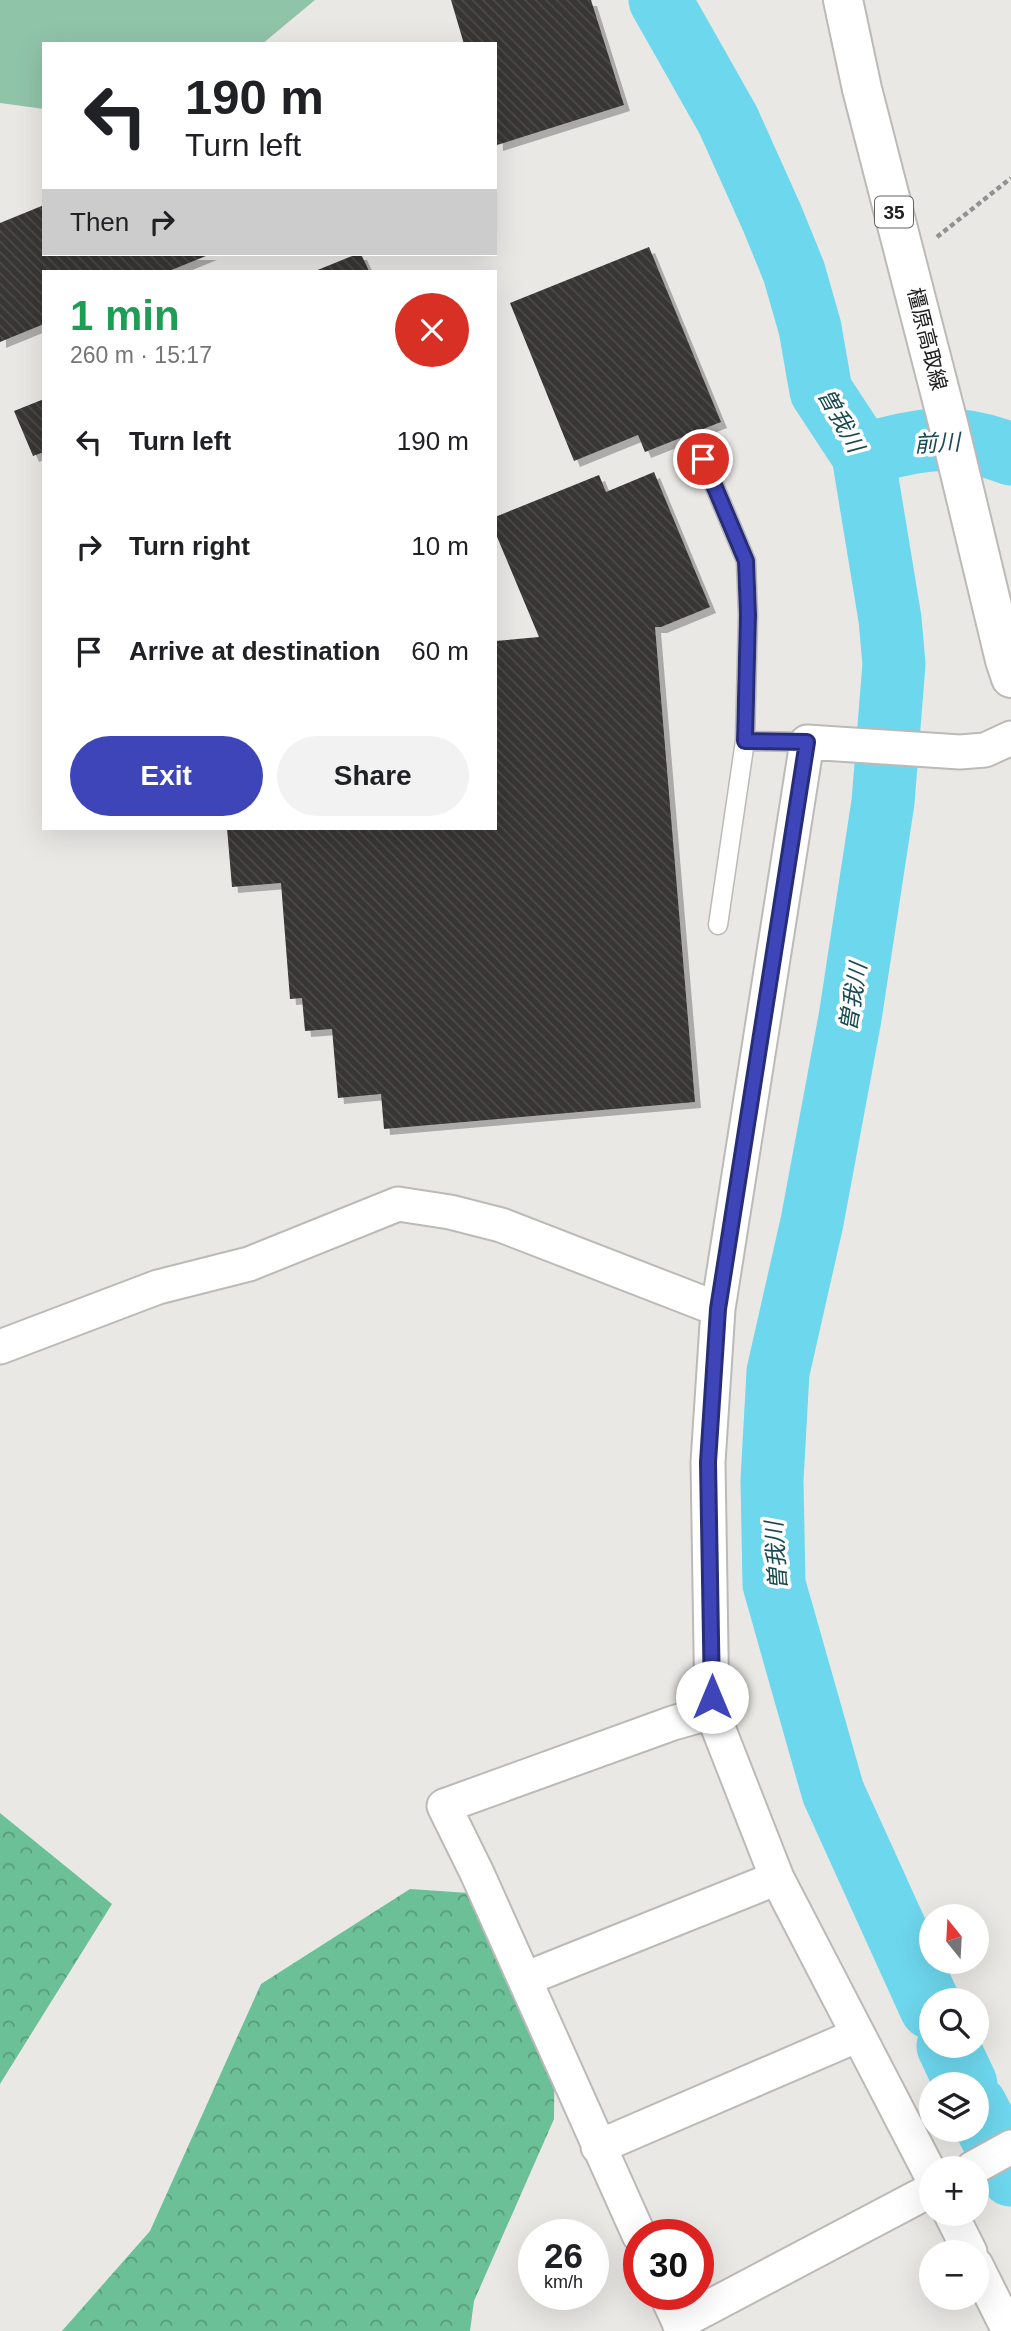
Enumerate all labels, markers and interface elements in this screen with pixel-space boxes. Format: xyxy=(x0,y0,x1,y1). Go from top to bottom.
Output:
icon: left xyxy=(70,70,161,161)
text: 190 m xyxy=(185,70,324,124)
text: Turn left xyxy=(185,127,301,163)
road number: 35 xyxy=(875,196,913,228)
icon: right xyxy=(143,203,181,241)
text: Then xyxy=(70,207,129,237)
street label: 橿原高取線 xyxy=(904,285,951,393)
text: 1 min xyxy=(70,292,180,339)
button: close xyxy=(395,293,469,367)
text: 260 m · 15:17 xyxy=(70,342,212,368)
water label: 曽我川 xyxy=(813,384,871,459)
icon: left xyxy=(70,423,108,461)
text: Turn left xyxy=(129,426,231,456)
text: 190 m xyxy=(397,426,469,456)
pin xyxy=(673,429,733,489)
water label: 前川 xyxy=(913,429,964,457)
icon: arrive xyxy=(684,440,722,478)
icon: right xyxy=(70,528,108,566)
text: Turn right xyxy=(129,531,250,561)
text: 10 m xyxy=(411,531,469,561)
icon: arrive xyxy=(70,633,108,671)
text: Arrive at destination xyxy=(129,636,380,666)
text: 60 m xyxy=(411,636,469,666)
button: Exit xyxy=(70,736,263,816)
button: Share xyxy=(277,736,469,816)
water label: 曽我川 xyxy=(835,958,872,1033)
water label: 曽我川 xyxy=(760,1518,791,1591)
position arrow xyxy=(675,1660,749,1734)
north arrow xyxy=(919,1904,989,1974)
map controls xyxy=(919,1904,989,2310)
button: search xyxy=(919,1988,989,2058)
button: layers xyxy=(919,2072,989,2142)
button: + xyxy=(919,2156,989,2226)
speed limit sign: 30 xyxy=(623,2219,714,2310)
text: 26 xyxy=(544,2236,583,2275)
button: − xyxy=(919,2240,989,2310)
text: km/h xyxy=(544,2272,583,2292)

